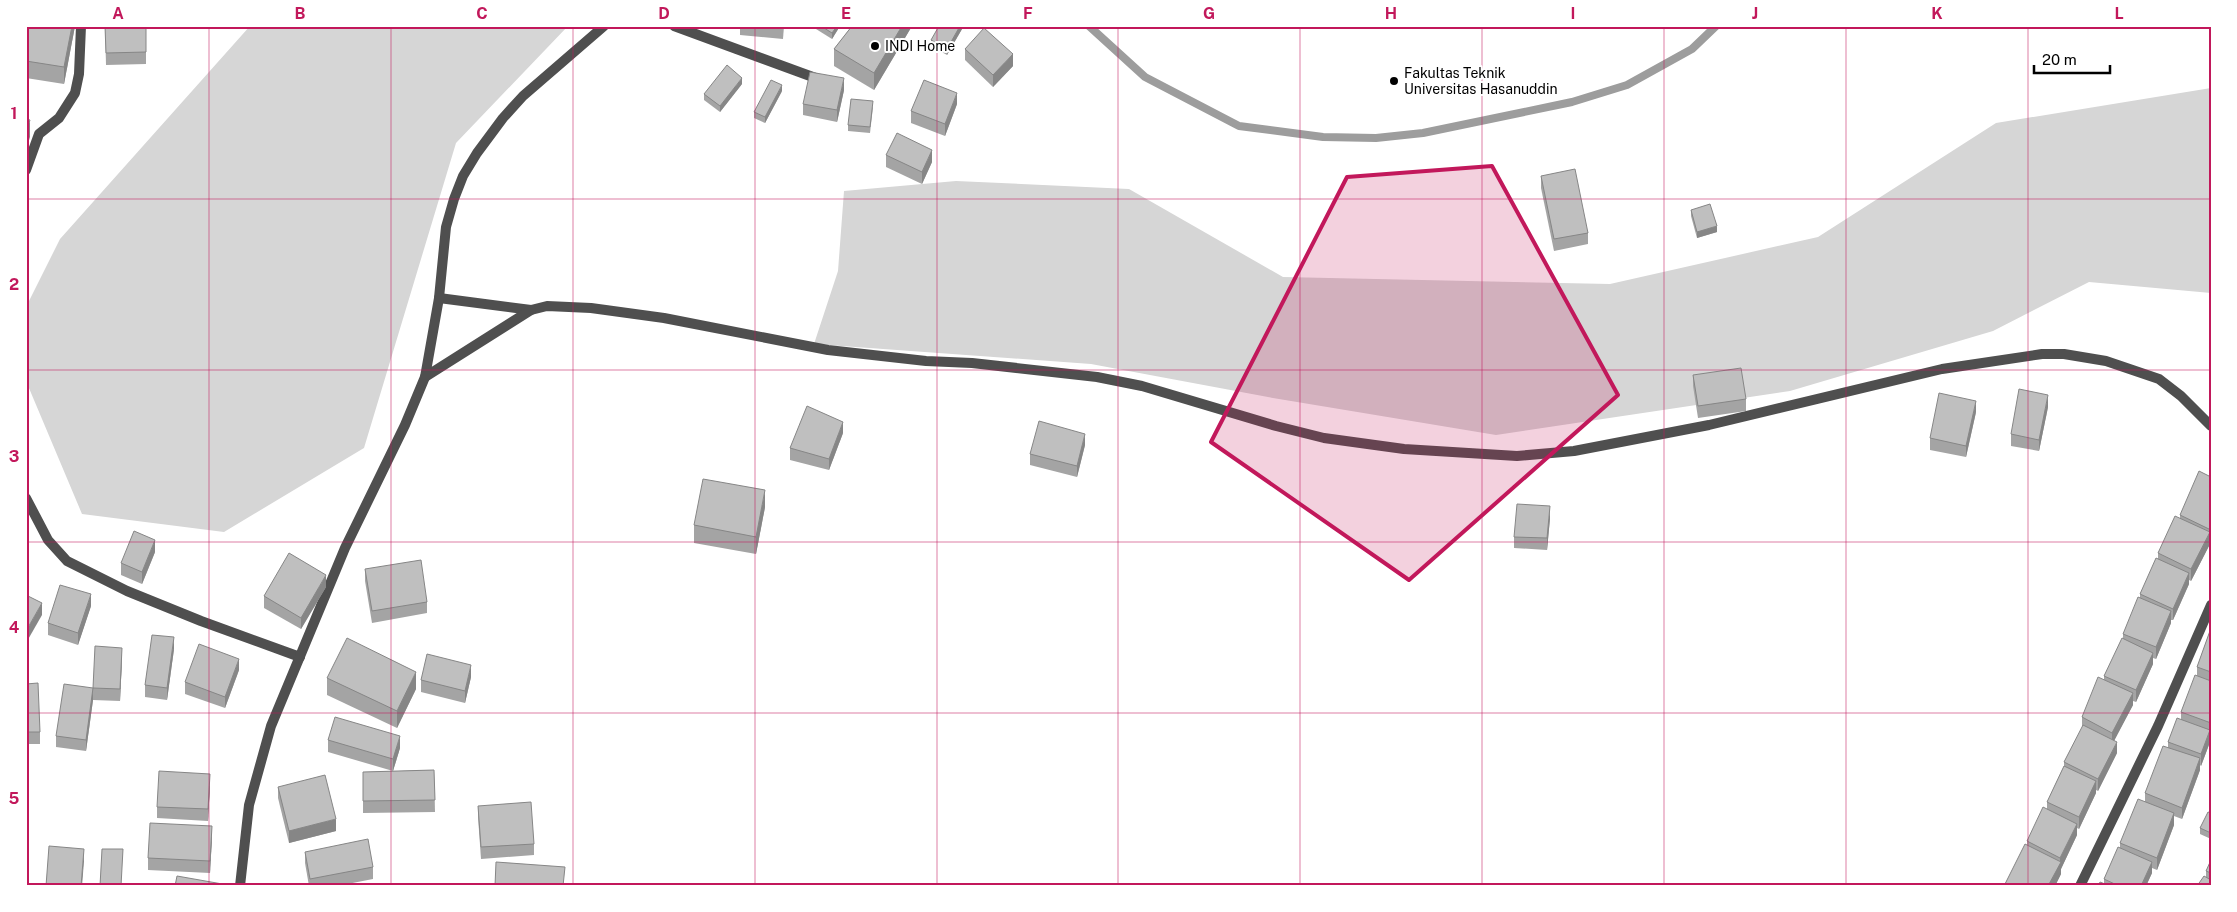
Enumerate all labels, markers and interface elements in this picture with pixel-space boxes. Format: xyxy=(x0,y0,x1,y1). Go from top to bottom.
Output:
text: A xyxy=(112,4,124,23)
text: B xyxy=(295,4,306,23)
text: C xyxy=(476,4,488,23)
text: D xyxy=(658,4,670,23)
text: E xyxy=(841,4,851,23)
text: F xyxy=(1023,4,1033,23)
text: G xyxy=(1203,4,1215,23)
text: H xyxy=(1385,4,1397,23)
text: I xyxy=(1571,4,1575,23)
text: J xyxy=(1752,4,1758,23)
text: K xyxy=(1931,4,1943,23)
text: L xyxy=(2114,4,2124,23)
place label: INDI Home xyxy=(885,38,955,54)
marker: INDI Home xyxy=(869,40,881,52)
scale bar xyxy=(2034,42,2111,74)
text: 20 m xyxy=(2042,51,2077,68)
place label: Fakultas Teknik Universitas Hasanuddin xyxy=(1404,65,1558,97)
marker: Fakultas Teknik Universitas Hasanuddin xyxy=(1388,75,1400,87)
text: 1 xyxy=(11,104,17,123)
text: 2 xyxy=(9,275,19,294)
text: 3 xyxy=(9,447,19,466)
text: 4 xyxy=(9,618,20,637)
text: 5 xyxy=(9,789,20,808)

